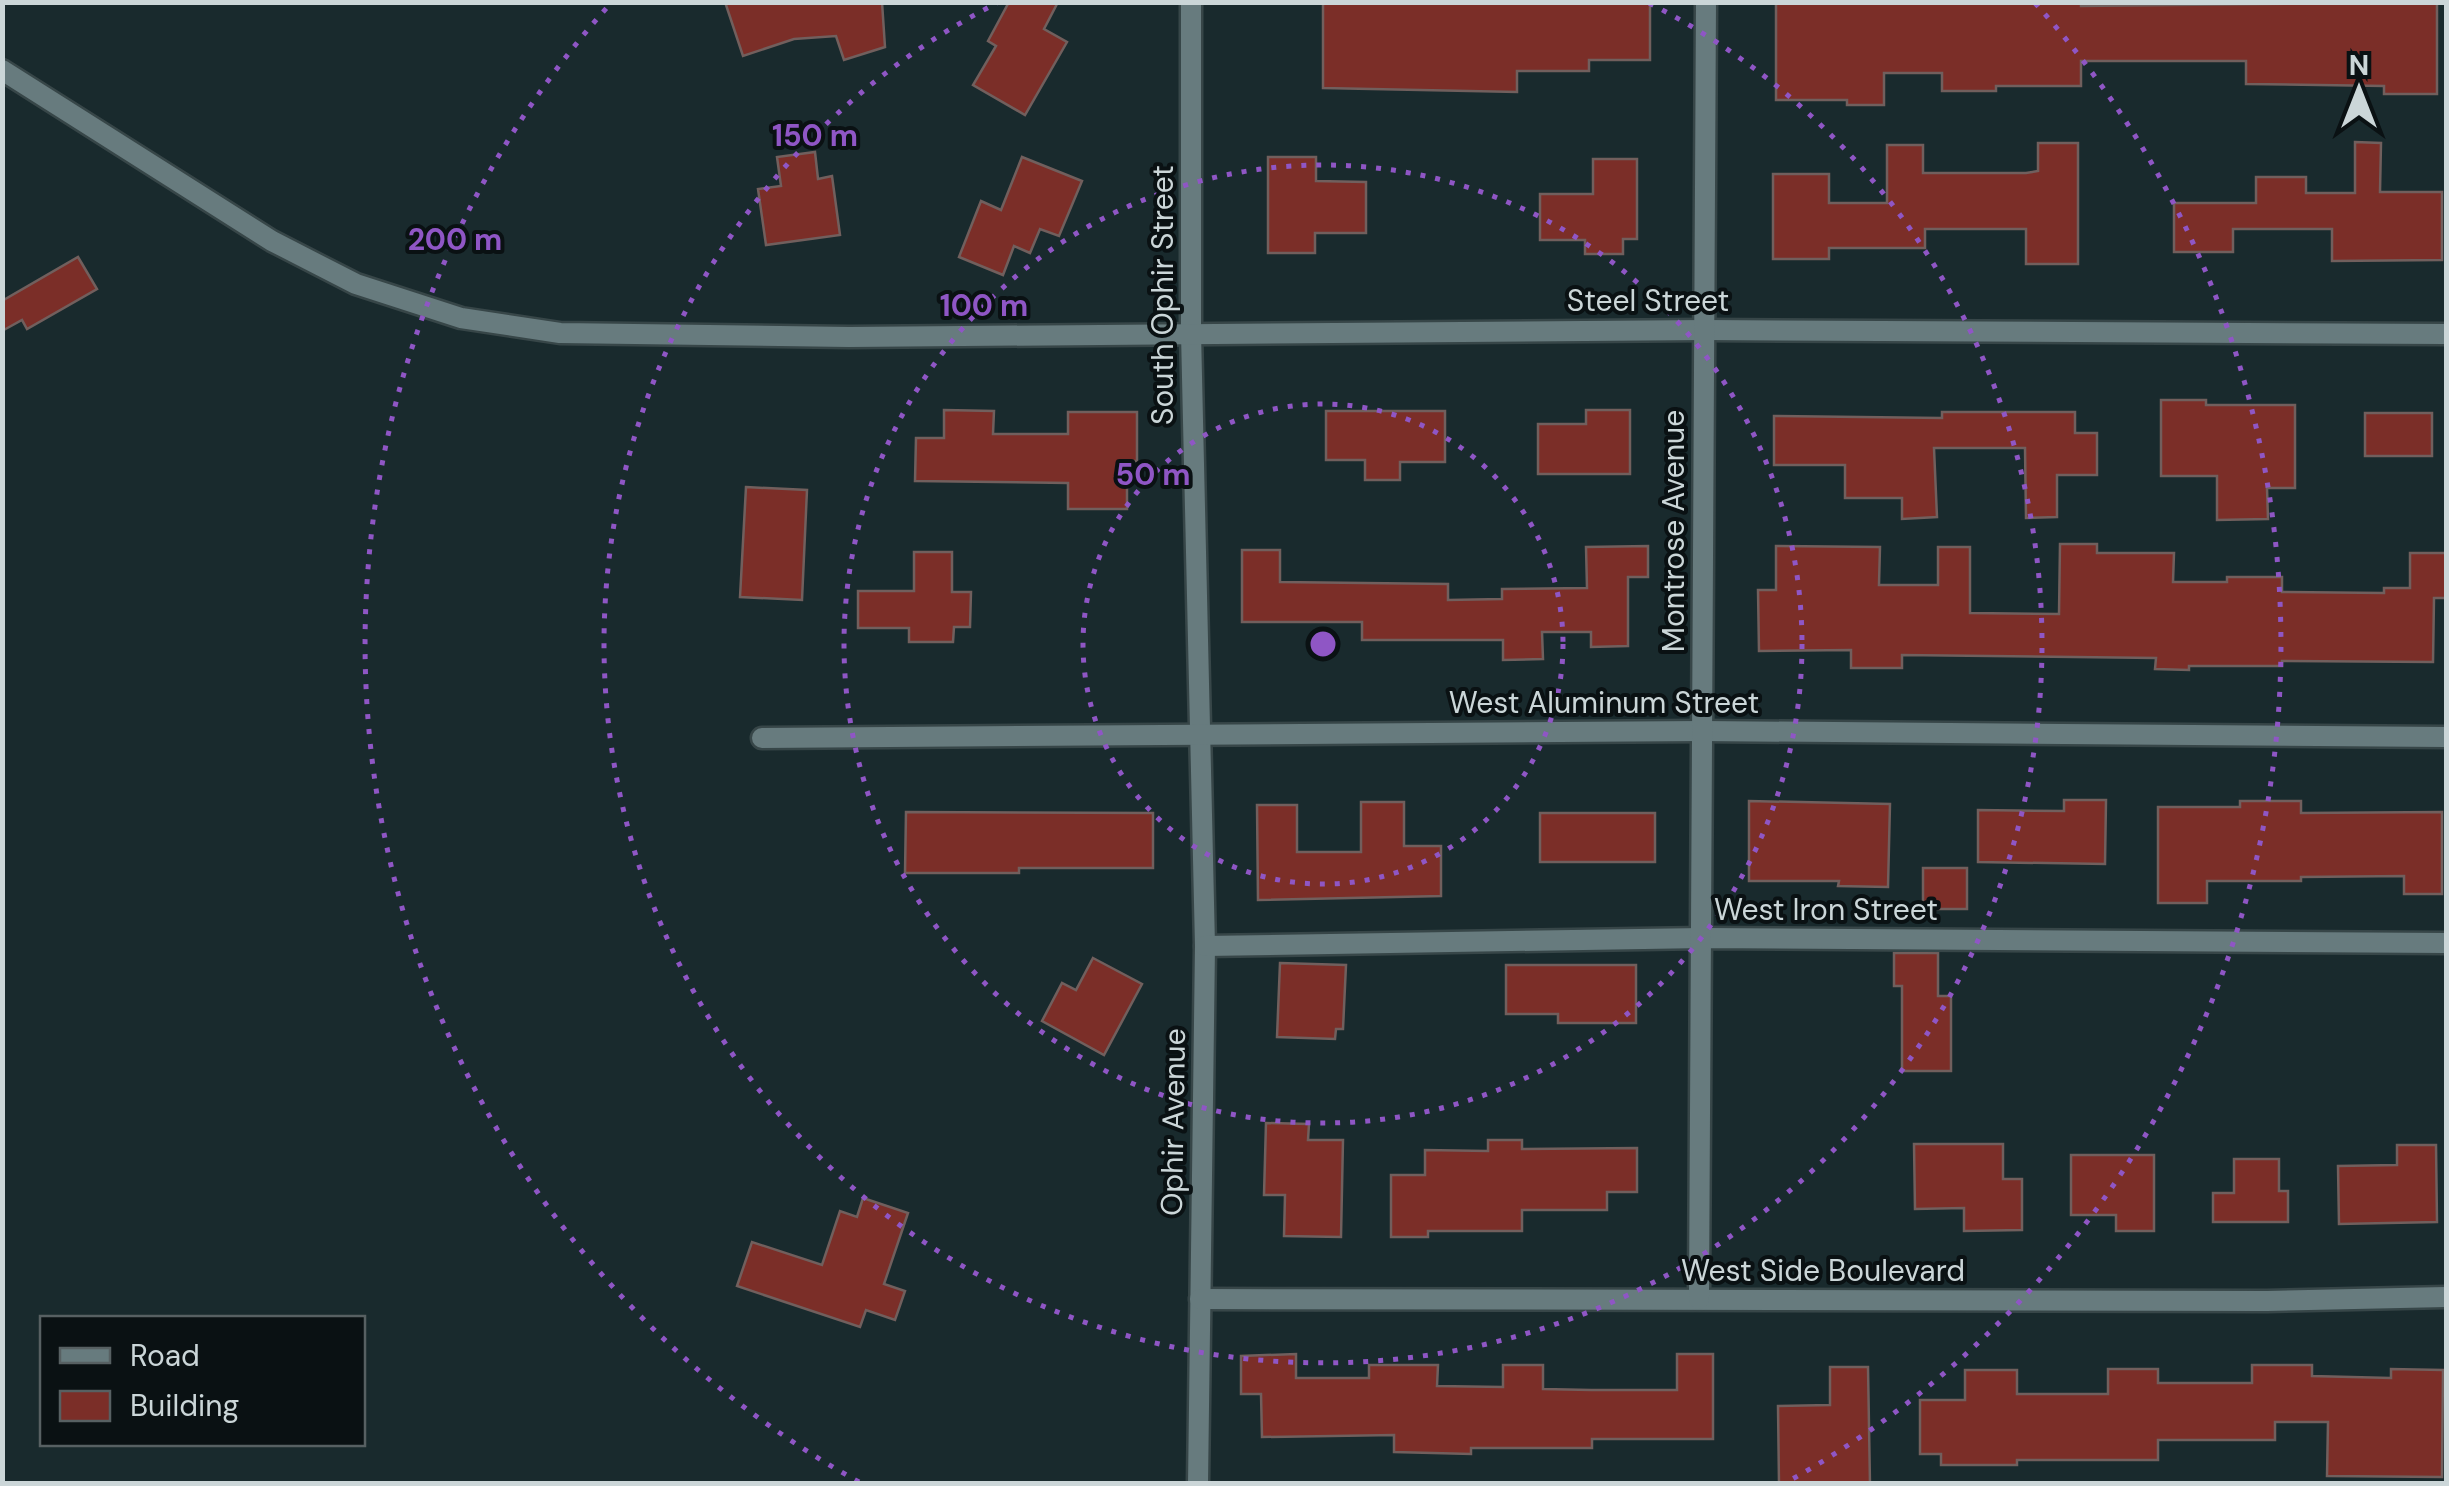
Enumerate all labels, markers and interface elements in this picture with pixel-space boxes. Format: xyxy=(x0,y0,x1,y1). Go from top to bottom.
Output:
north arrow xyxy=(2309,40,2409,140)
text: N xyxy=(2349,47,2369,84)
text: 150 m xyxy=(772,116,858,155)
street label: South Ophir Street xyxy=(1143,165,1182,425)
text: 200 m xyxy=(408,220,502,259)
street label: Steel Street xyxy=(1567,281,1729,320)
text: 100 m xyxy=(940,286,1028,325)
street label: Montrose Avenue xyxy=(1654,410,1693,652)
text: 50 m xyxy=(1115,455,1191,494)
centre of rings xyxy=(1305,626,1341,662)
street label: West Aluminum Street xyxy=(1449,683,1759,722)
street label: West Iron Street xyxy=(1714,890,1938,929)
street label: Ophir Avenue xyxy=(1152,1028,1194,1216)
street label: West Side Boulevard xyxy=(1681,1251,1965,1290)
legend xyxy=(40,1316,365,1446)
text: Road xyxy=(130,1336,200,1375)
text: Building xyxy=(130,1386,239,1425)

